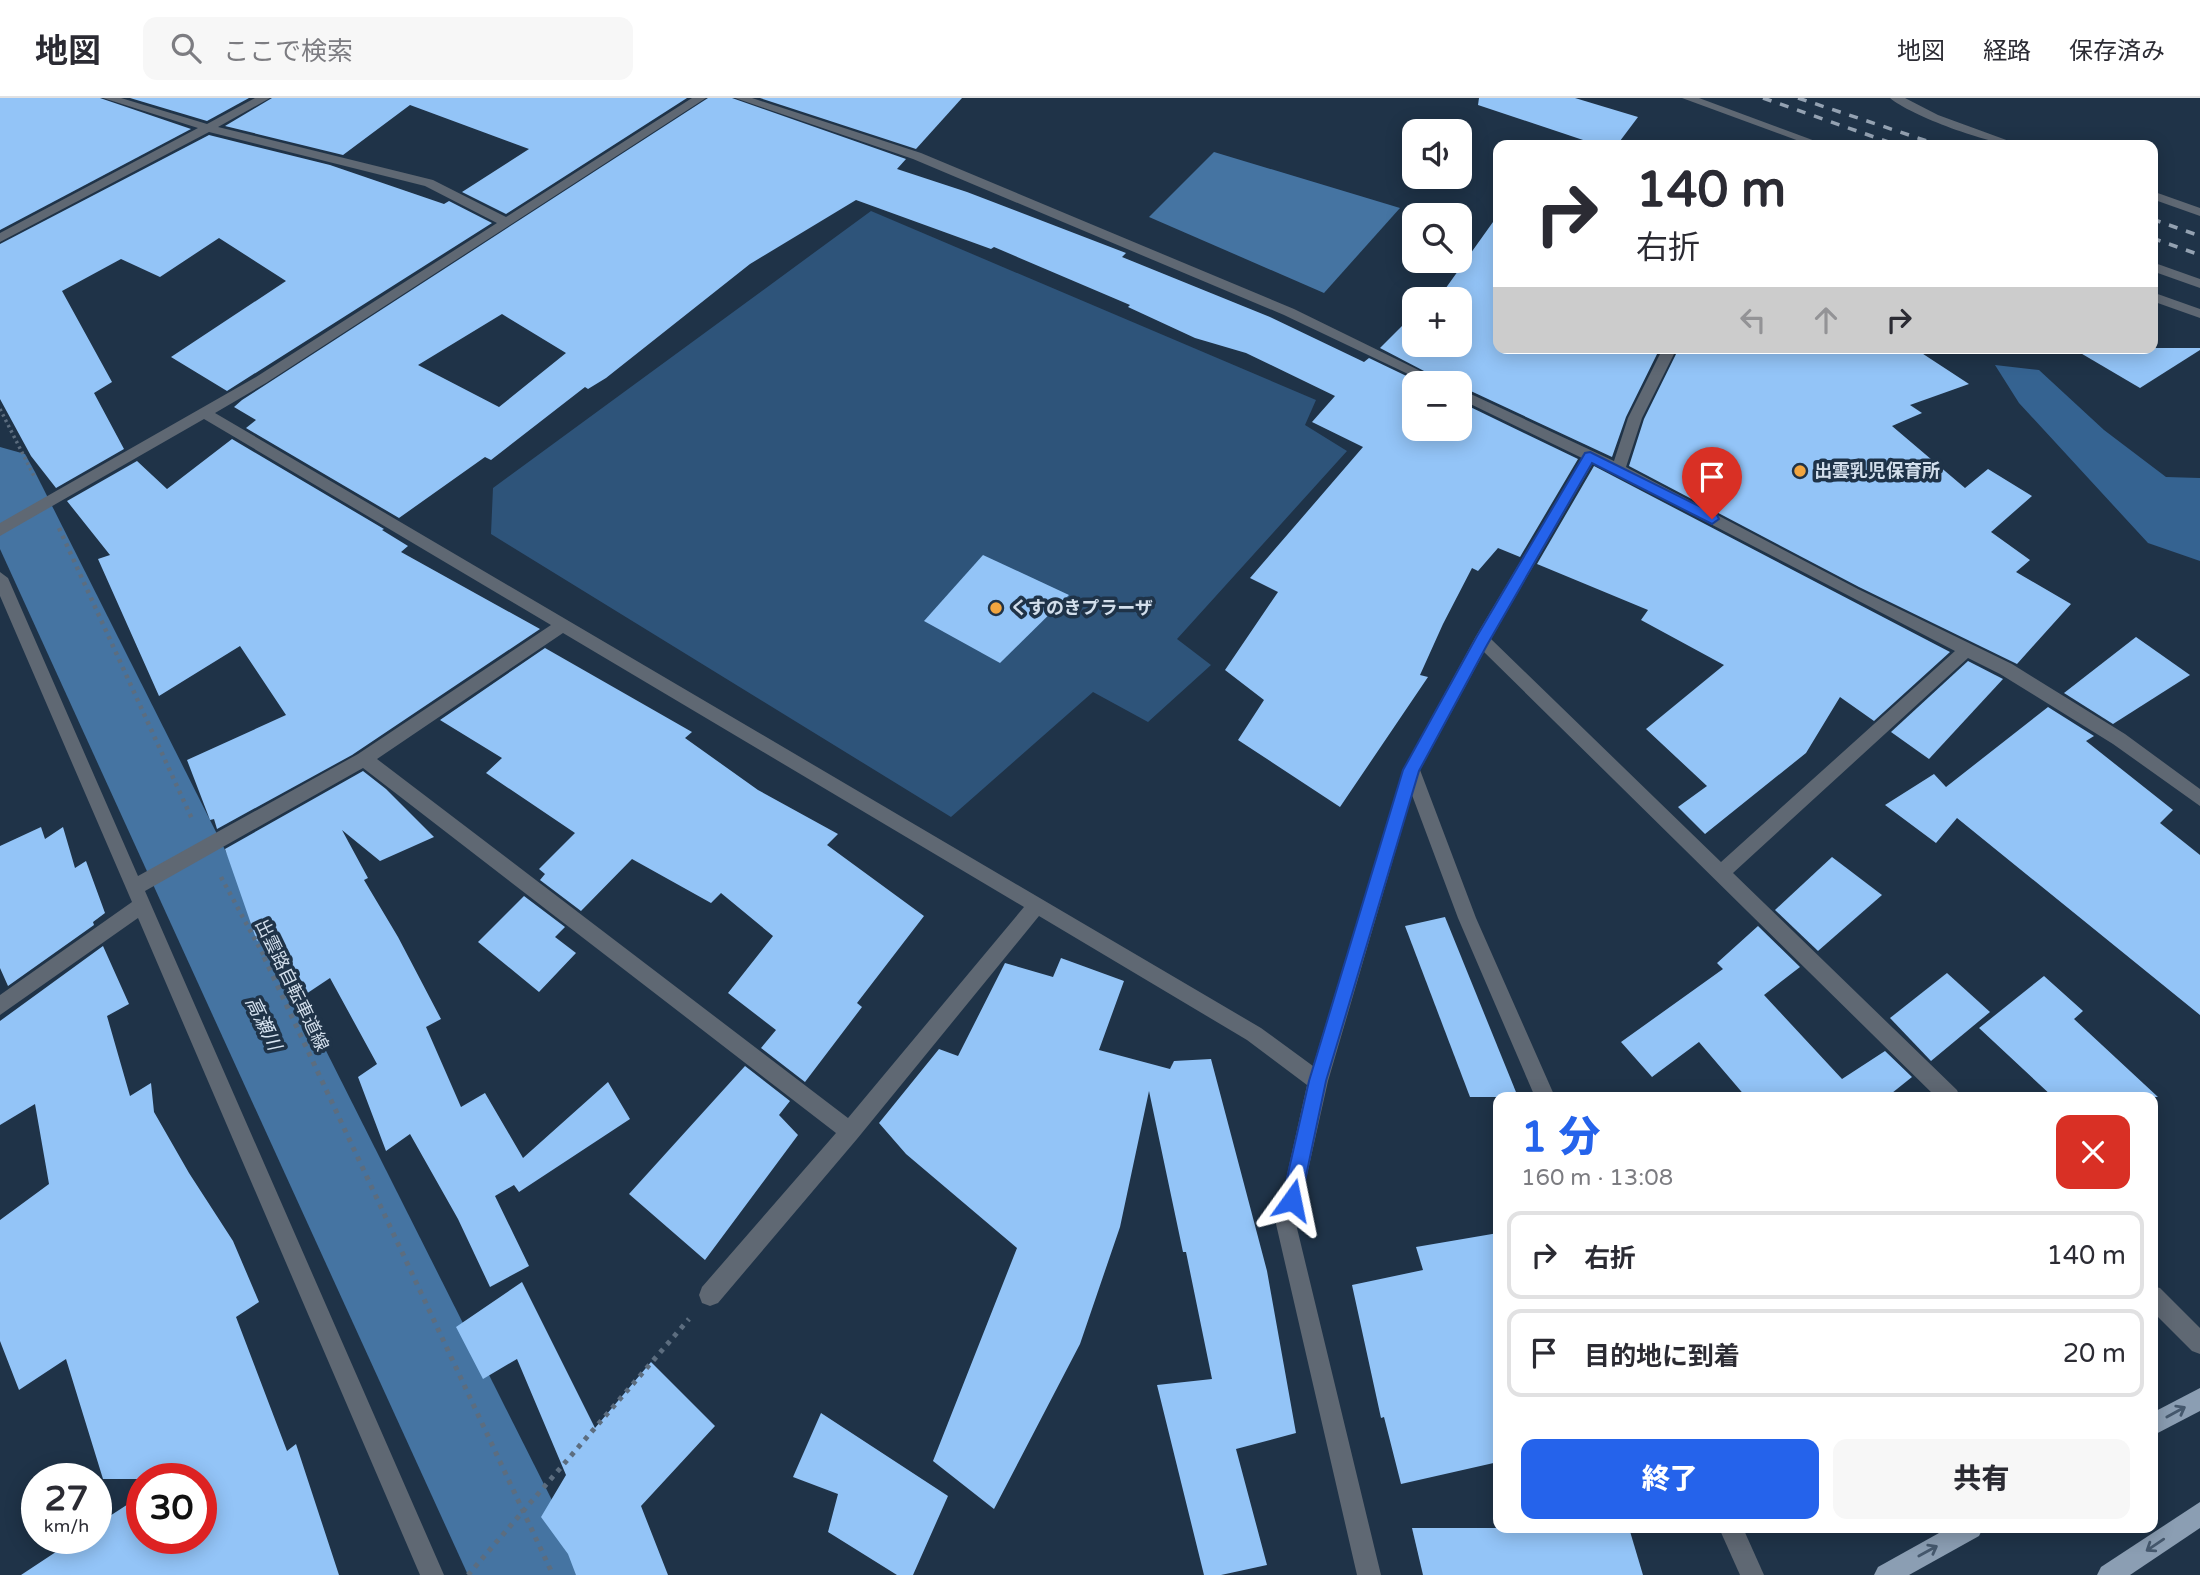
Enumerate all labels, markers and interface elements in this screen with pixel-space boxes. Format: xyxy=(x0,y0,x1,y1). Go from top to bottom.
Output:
search box xyxy=(143,17,633,80)
icon: search xyxy=(167,29,205,67)
text: 地図 xyxy=(35,32,101,71)
text: ここで検索 xyxy=(223,36,353,67)
text: 地図 xyxy=(1897,37,1945,66)
text: 経路 xyxy=(1983,37,2031,66)
text: 保存済み xyxy=(2069,37,2165,66)
map controls xyxy=(1402,119,1472,441)
button: sound xyxy=(1402,119,1472,189)
text: 140 m xyxy=(1636,161,1786,220)
icon: right xyxy=(1521,168,1612,259)
button: search xyxy=(1402,203,1472,273)
text: 右折 xyxy=(1636,229,1700,267)
button: + xyxy=(1402,287,1472,357)
icon: left xyxy=(1734,301,1772,339)
icon: ahead xyxy=(1807,301,1845,339)
icon: right xyxy=(1880,301,1918,339)
button: − xyxy=(1402,371,1472,441)
pin xyxy=(1682,447,1742,519)
icon: arrive xyxy=(1693,458,1731,496)
place label: 出雲乳児保育所 xyxy=(1814,460,1940,482)
marker: 出雲乳児保育所 xyxy=(1792,463,1808,479)
place label: くすのきプラーザ xyxy=(1010,597,1153,619)
marker: くすのきプラーザ xyxy=(988,600,1004,616)
street label: 出雲路自転車道線 xyxy=(251,915,333,1055)
water label: 高瀬川 xyxy=(241,993,286,1056)
text: 1 分 xyxy=(1521,1112,1600,1163)
button: close xyxy=(2056,1115,2130,1189)
position arrow xyxy=(1255,1163,1329,1237)
text: 160 m · 13:08 xyxy=(1521,1164,1673,1192)
icon: right xyxy=(1525,1236,1563,1274)
text: 140 m xyxy=(2046,1240,2126,1271)
text: 右折 xyxy=(1584,1243,1636,1274)
icon: arrive xyxy=(1525,1334,1563,1372)
text: 20 m xyxy=(2063,1338,2126,1369)
text: 目的地に到着 xyxy=(1584,1341,1740,1372)
one-way arrow xyxy=(2166,1405,2186,1419)
button: 終了 xyxy=(1521,1439,1819,1519)
button: 共有 xyxy=(1833,1439,2130,1519)
speed limit sign: 30 xyxy=(126,1463,217,1554)
text: 27 xyxy=(45,1478,88,1520)
text: km/h xyxy=(44,1515,89,1537)
one-way arrow xyxy=(2145,1538,2165,1552)
one-way arrow xyxy=(1918,1544,1938,1558)

